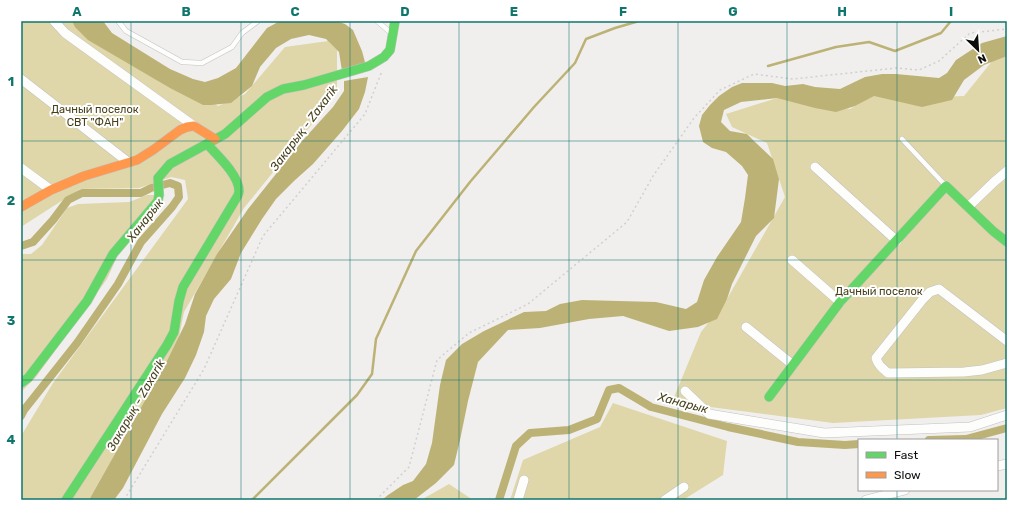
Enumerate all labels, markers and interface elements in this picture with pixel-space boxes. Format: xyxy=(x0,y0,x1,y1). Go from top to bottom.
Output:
text: A xyxy=(72,4,82,19)
text: B xyxy=(181,4,191,19)
text: C xyxy=(290,4,300,19)
text: D xyxy=(400,4,410,19)
text: E xyxy=(510,4,518,19)
text: F xyxy=(619,4,627,19)
text: G xyxy=(728,4,738,19)
text: H xyxy=(837,4,847,19)
text: I xyxy=(949,4,953,19)
north arrow xyxy=(958,30,998,70)
text: N xyxy=(976,51,988,66)
text: 1 xyxy=(8,74,14,89)
water label: Закарық - Zaxarik xyxy=(267,82,341,174)
park label: Дачный поселок СВТ "ФАН" xyxy=(51,103,139,129)
text: 2 xyxy=(7,193,15,208)
water label: Ханарык xyxy=(123,195,167,245)
park label: Дачный поселок xyxy=(835,285,923,298)
text: 3 xyxy=(7,313,16,328)
water label: Закарық - Zaxarik xyxy=(104,356,168,454)
water label: Ханарык xyxy=(656,389,710,417)
text: 4 xyxy=(7,432,16,447)
legend xyxy=(858,439,998,491)
text: Fast xyxy=(894,448,918,462)
text: Slow xyxy=(894,468,921,482)

